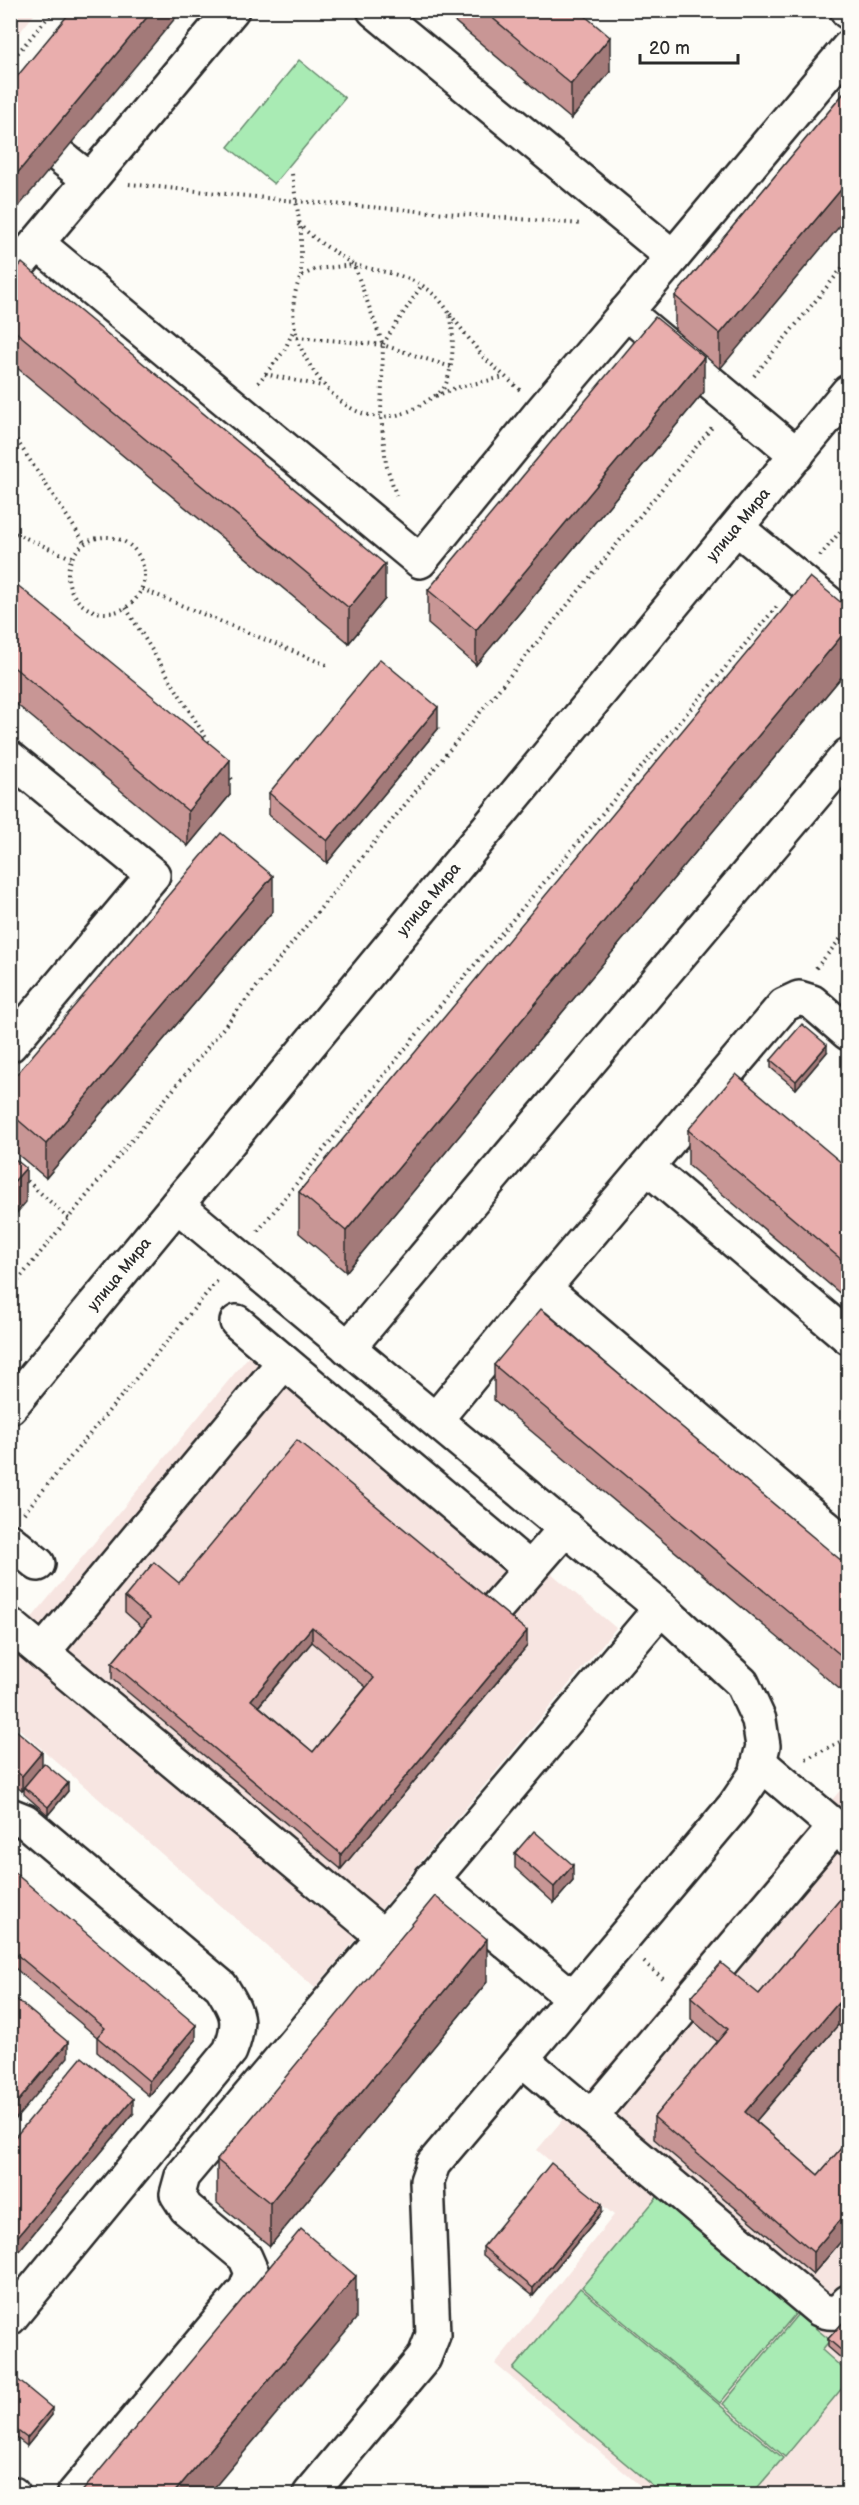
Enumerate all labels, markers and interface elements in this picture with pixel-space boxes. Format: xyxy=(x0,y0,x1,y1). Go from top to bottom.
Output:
scale bar xyxy=(640,27,738,65)
text: 20 m xyxy=(649,38,690,59)
street label: улица Мира xyxy=(703,484,774,565)
street label: улица Мира xyxy=(393,859,465,940)
street label: улица Мира xyxy=(84,1233,156,1315)

